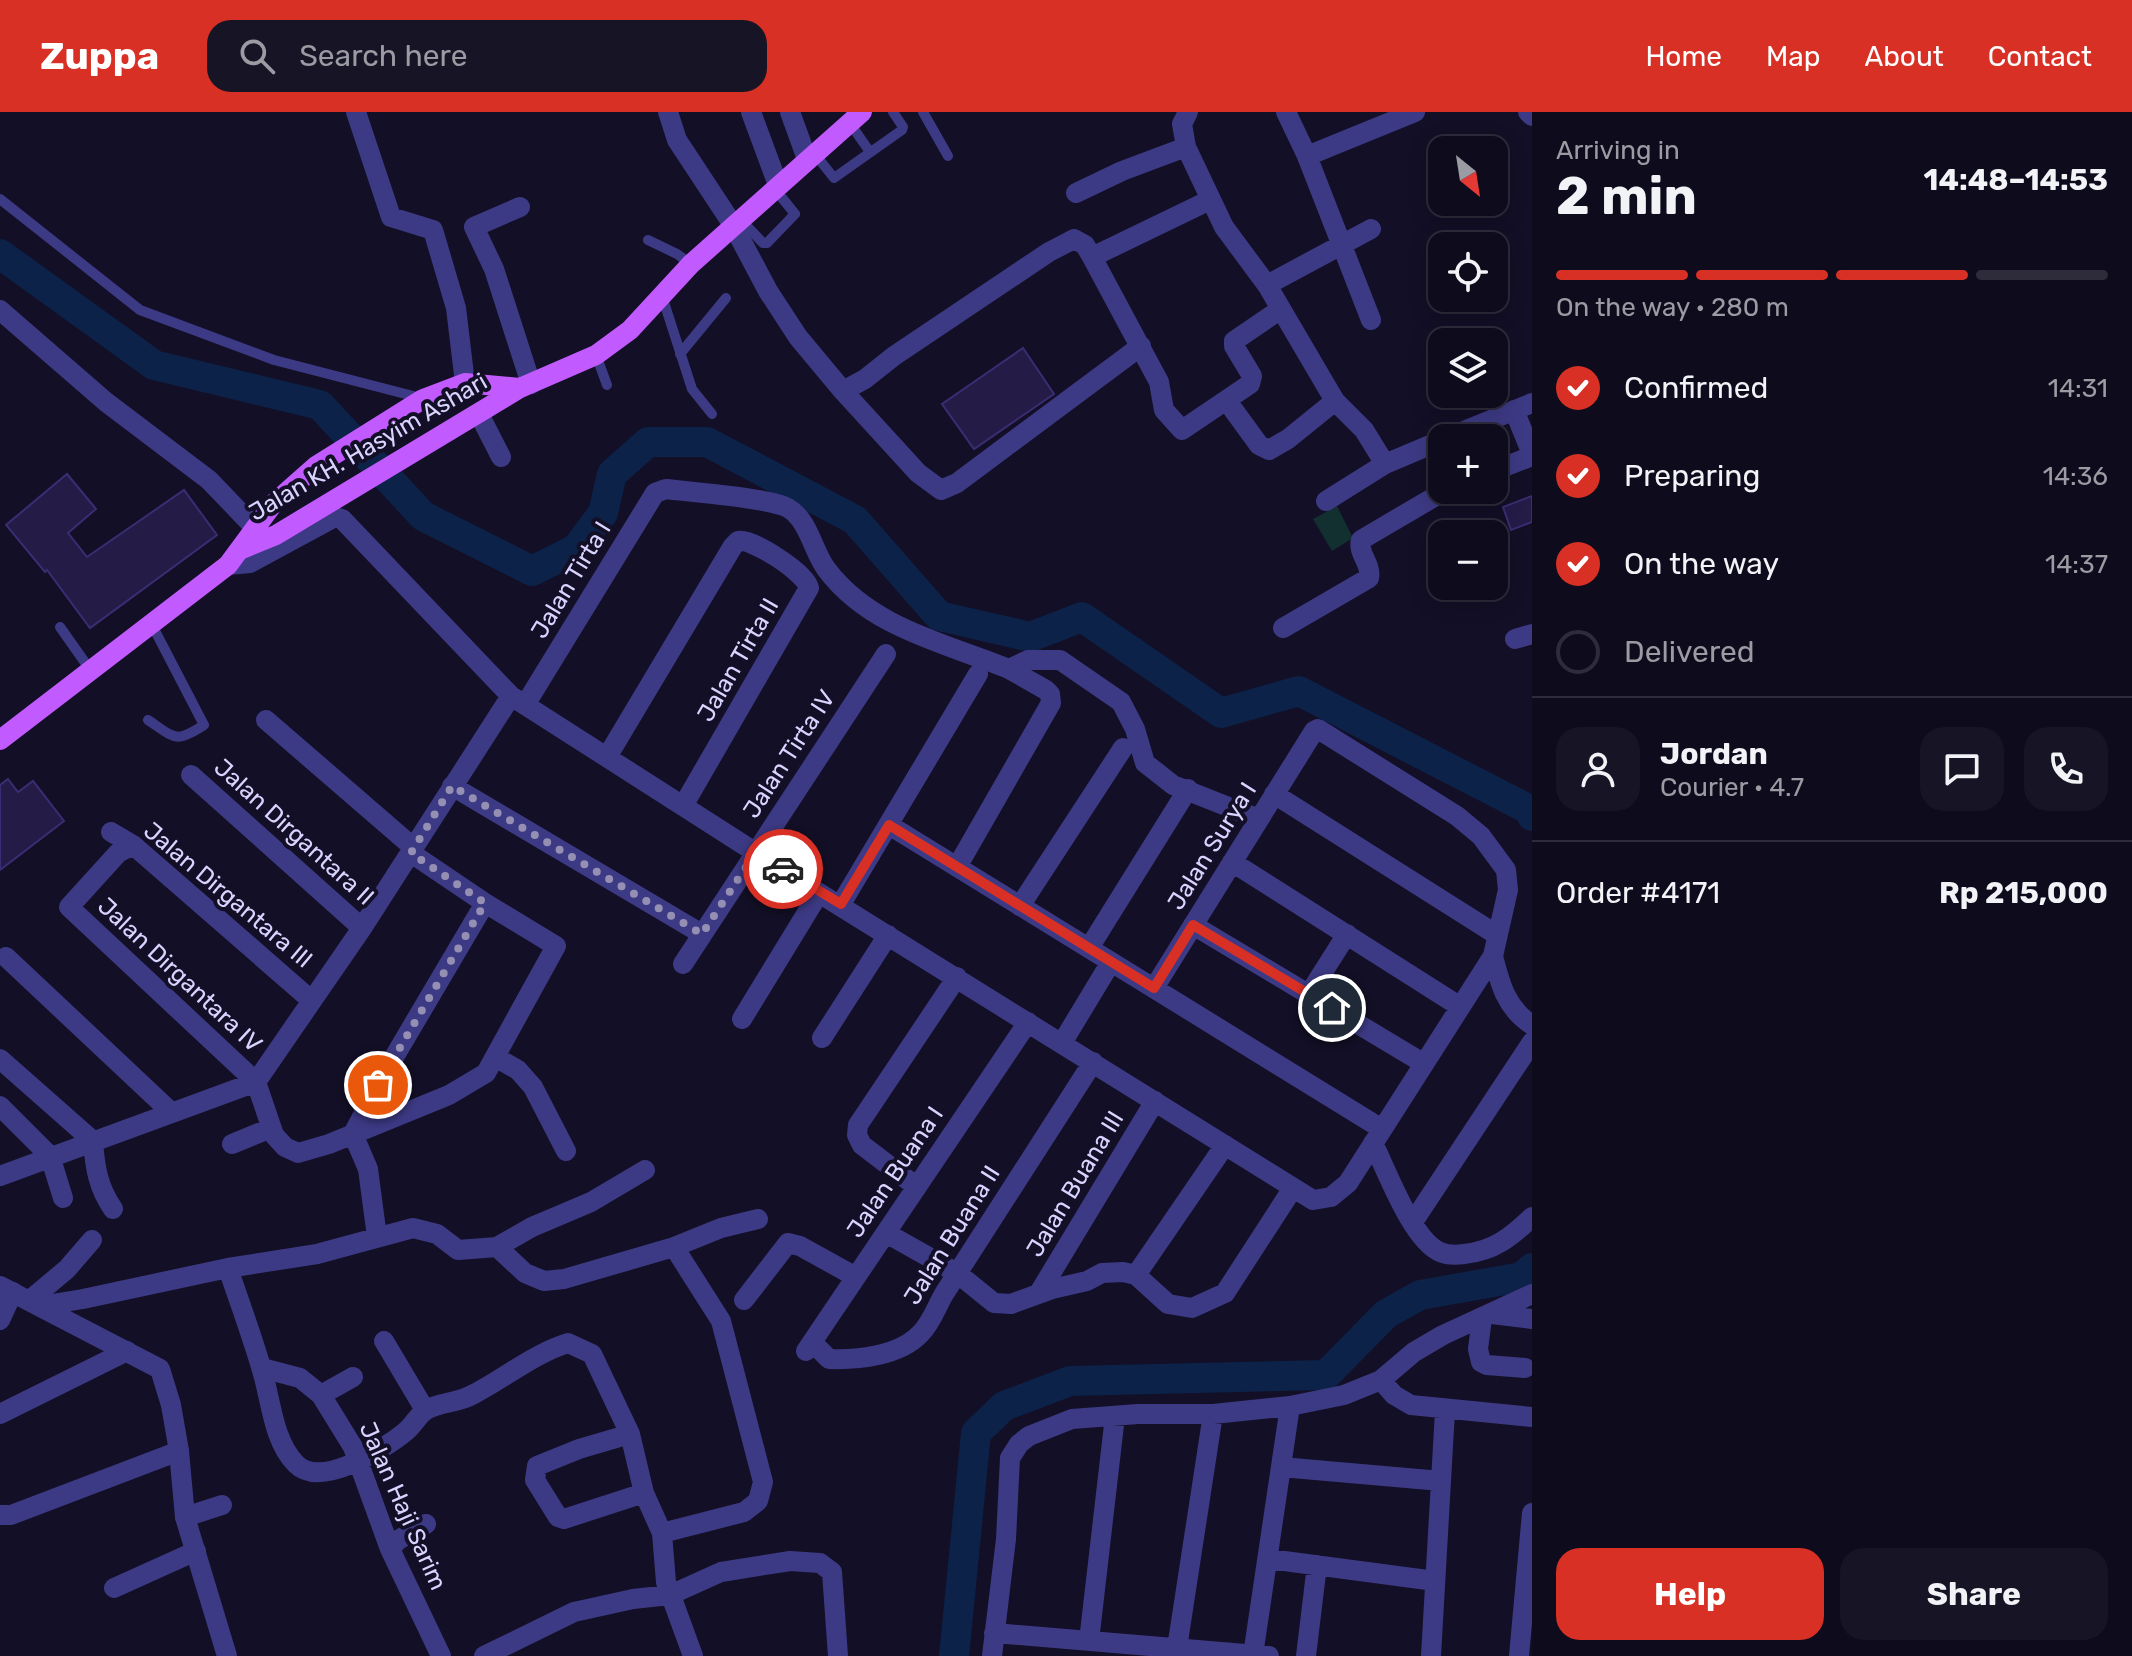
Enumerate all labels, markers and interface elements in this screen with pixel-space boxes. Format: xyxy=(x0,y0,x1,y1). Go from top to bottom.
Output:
search box xyxy=(207,20,767,92)
text: Zuppa xyxy=(40,33,159,79)
icon: search xyxy=(235,34,279,78)
text: Search here xyxy=(299,38,467,74)
text: Home xyxy=(1645,40,1722,73)
text: Map xyxy=(1766,40,1820,73)
text: About xyxy=(1864,40,1944,73)
text: Contact xyxy=(1988,40,2092,73)
text: Arriving in xyxy=(1556,135,1680,166)
north arrow xyxy=(1428,136,1508,216)
map controls xyxy=(1428,136,1508,600)
text: 14:48–14:53 xyxy=(1924,162,2108,198)
text: 2 min xyxy=(1556,165,1697,227)
button: locate xyxy=(1428,232,1508,312)
text: On the way · 280 m xyxy=(1556,292,1789,323)
button: layers xyxy=(1428,328,1508,408)
icon: check xyxy=(1556,366,1600,410)
street label: Jalan KH. Hasyim Ashari xyxy=(244,367,492,527)
text: Confirmed xyxy=(1624,370,1768,406)
text: 14:31 xyxy=(2048,373,2108,404)
button: + xyxy=(1428,424,1508,504)
icon: check xyxy=(1556,454,1600,498)
text: Preparing xyxy=(1624,458,1760,494)
text: 14:36 xyxy=(2043,461,2108,492)
street label: Jalan Tirta I xyxy=(525,517,617,643)
button: − xyxy=(1428,520,1508,600)
icon: check xyxy=(1556,542,1600,586)
text: On the way xyxy=(1624,546,1779,582)
text: 14:37 xyxy=(2045,549,2108,580)
street label: Jalan Tirta II xyxy=(691,593,785,727)
text: Delivered xyxy=(1624,634,1755,670)
street label: Jalan Tirta IV xyxy=(737,685,841,823)
button: person xyxy=(1556,727,1640,811)
button: chat xyxy=(1920,727,2004,811)
button: phone xyxy=(2024,727,2108,811)
text: Jordan xyxy=(1660,736,1768,772)
street label: Jalan Dirgantara II xyxy=(209,753,379,911)
text: Courier · 4.7 xyxy=(1660,772,1804,803)
street label: Jalan Surya I xyxy=(1162,777,1262,915)
street label: Jalan Dirgantara III xyxy=(138,816,318,974)
courier xyxy=(743,829,823,909)
icon: car xyxy=(761,847,805,891)
text: Order #4171 xyxy=(1556,875,1720,911)
text: Rp 215,000 xyxy=(1939,875,2108,911)
street label: Jalan Dirgantara IV xyxy=(92,892,268,1058)
pin xyxy=(1298,974,1366,1042)
icon: home xyxy=(1310,986,1354,1030)
pin xyxy=(344,1051,412,1119)
icon: bag xyxy=(356,1063,400,1107)
street label: Jalan Buana I xyxy=(841,1101,949,1243)
street label: Jalan Buana III xyxy=(1021,1106,1129,1262)
street label: Jalan Buana II xyxy=(898,1160,1006,1310)
street label: Jalan Haji Sarim xyxy=(353,1418,453,1594)
button: Help xyxy=(1556,1548,1824,1640)
button: Share xyxy=(1840,1548,2108,1640)

